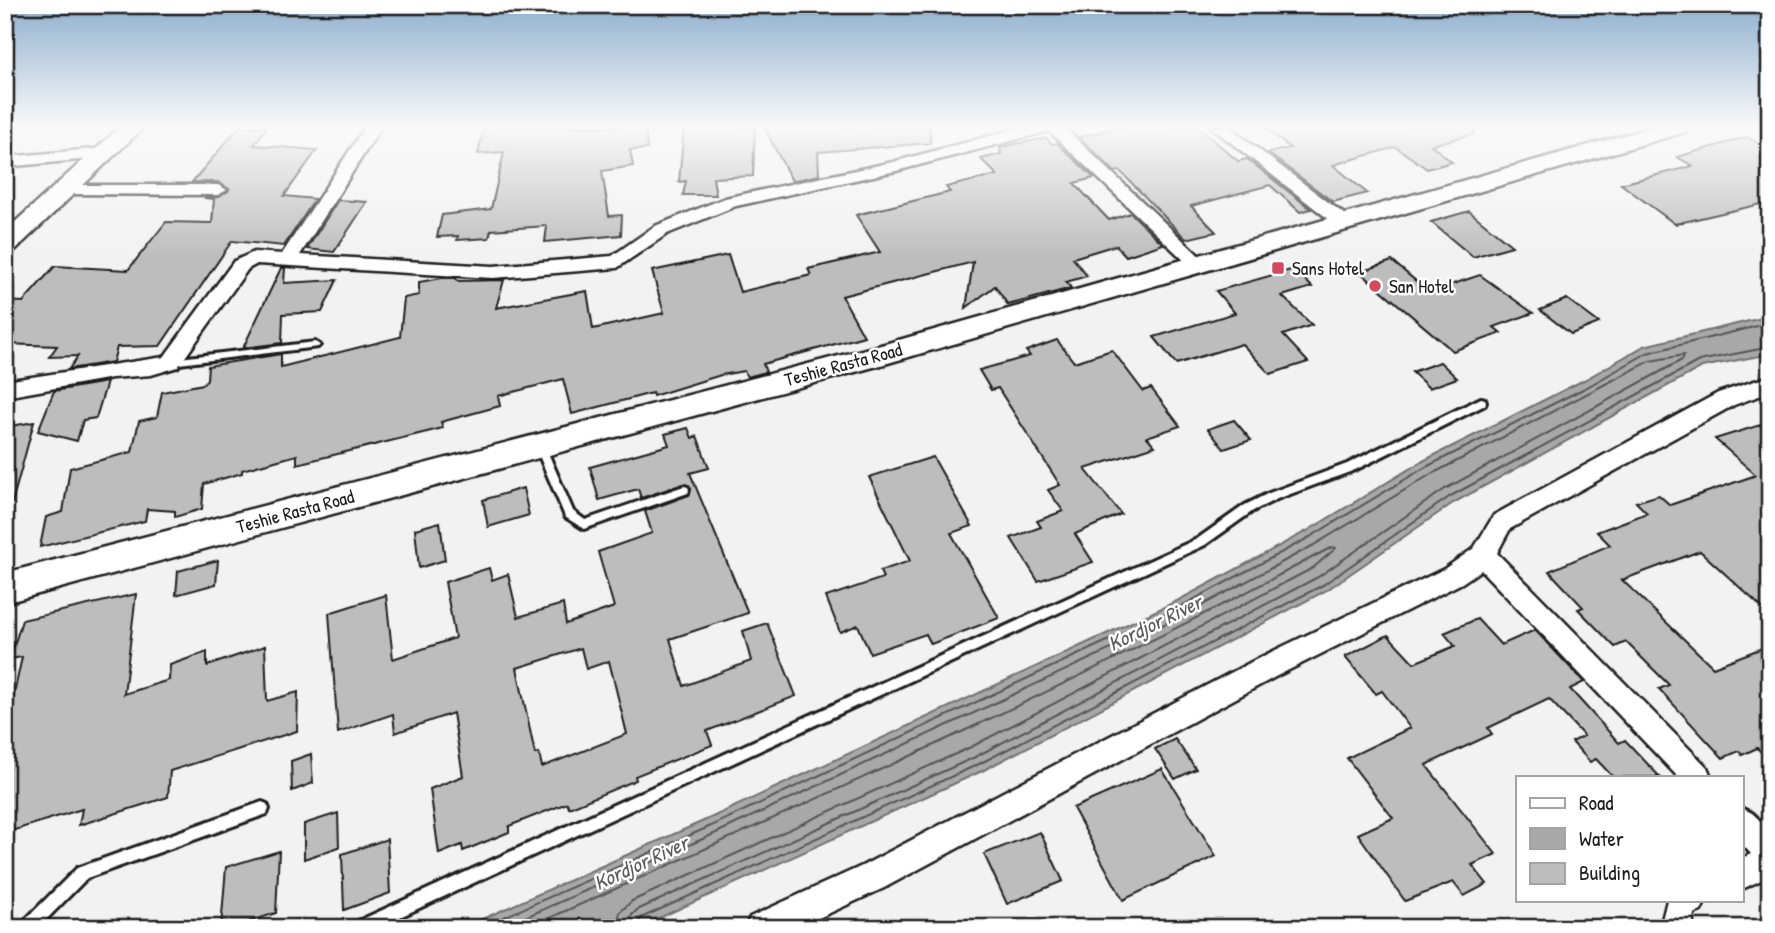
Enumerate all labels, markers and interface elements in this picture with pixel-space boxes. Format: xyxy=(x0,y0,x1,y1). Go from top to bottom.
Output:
place label: Sans Hotel xyxy=(1292,255,1365,281)
marker: Sans Hotel xyxy=(1270,260,1286,276)
place label: San Hotel xyxy=(1389,273,1455,299)
marker: San Hotel xyxy=(1367,278,1383,294)
street label: Teshie Rasta Road xyxy=(781,336,905,392)
street label: Teshie Rasta Road xyxy=(233,483,357,539)
water label: Kordjor River xyxy=(1103,586,1209,658)
legend xyxy=(1516,776,1744,902)
text: Road xyxy=(1579,788,1613,817)
text: Water xyxy=(1579,824,1624,853)
water label: Kordjor River xyxy=(589,827,695,897)
text: Building xyxy=(1579,858,1640,887)

